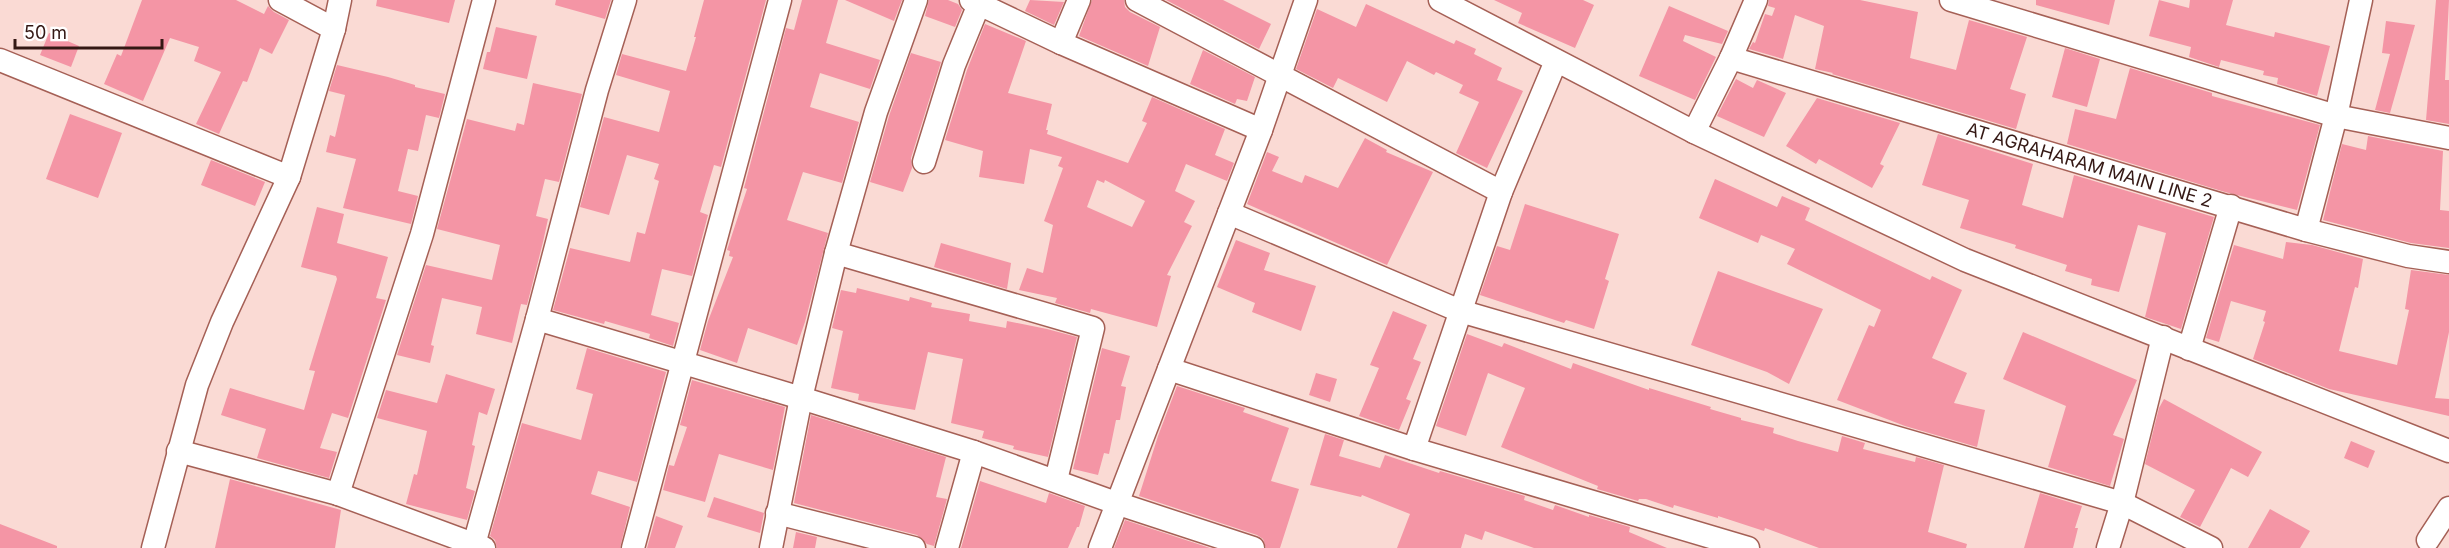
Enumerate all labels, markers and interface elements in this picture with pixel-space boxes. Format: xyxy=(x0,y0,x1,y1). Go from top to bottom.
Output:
scale bar xyxy=(15,12,162,50)
text: 50 m xyxy=(24,22,67,43)
street label: AT AGRAHARAM MAIN LINE 2 xyxy=(1964,118,2215,211)

